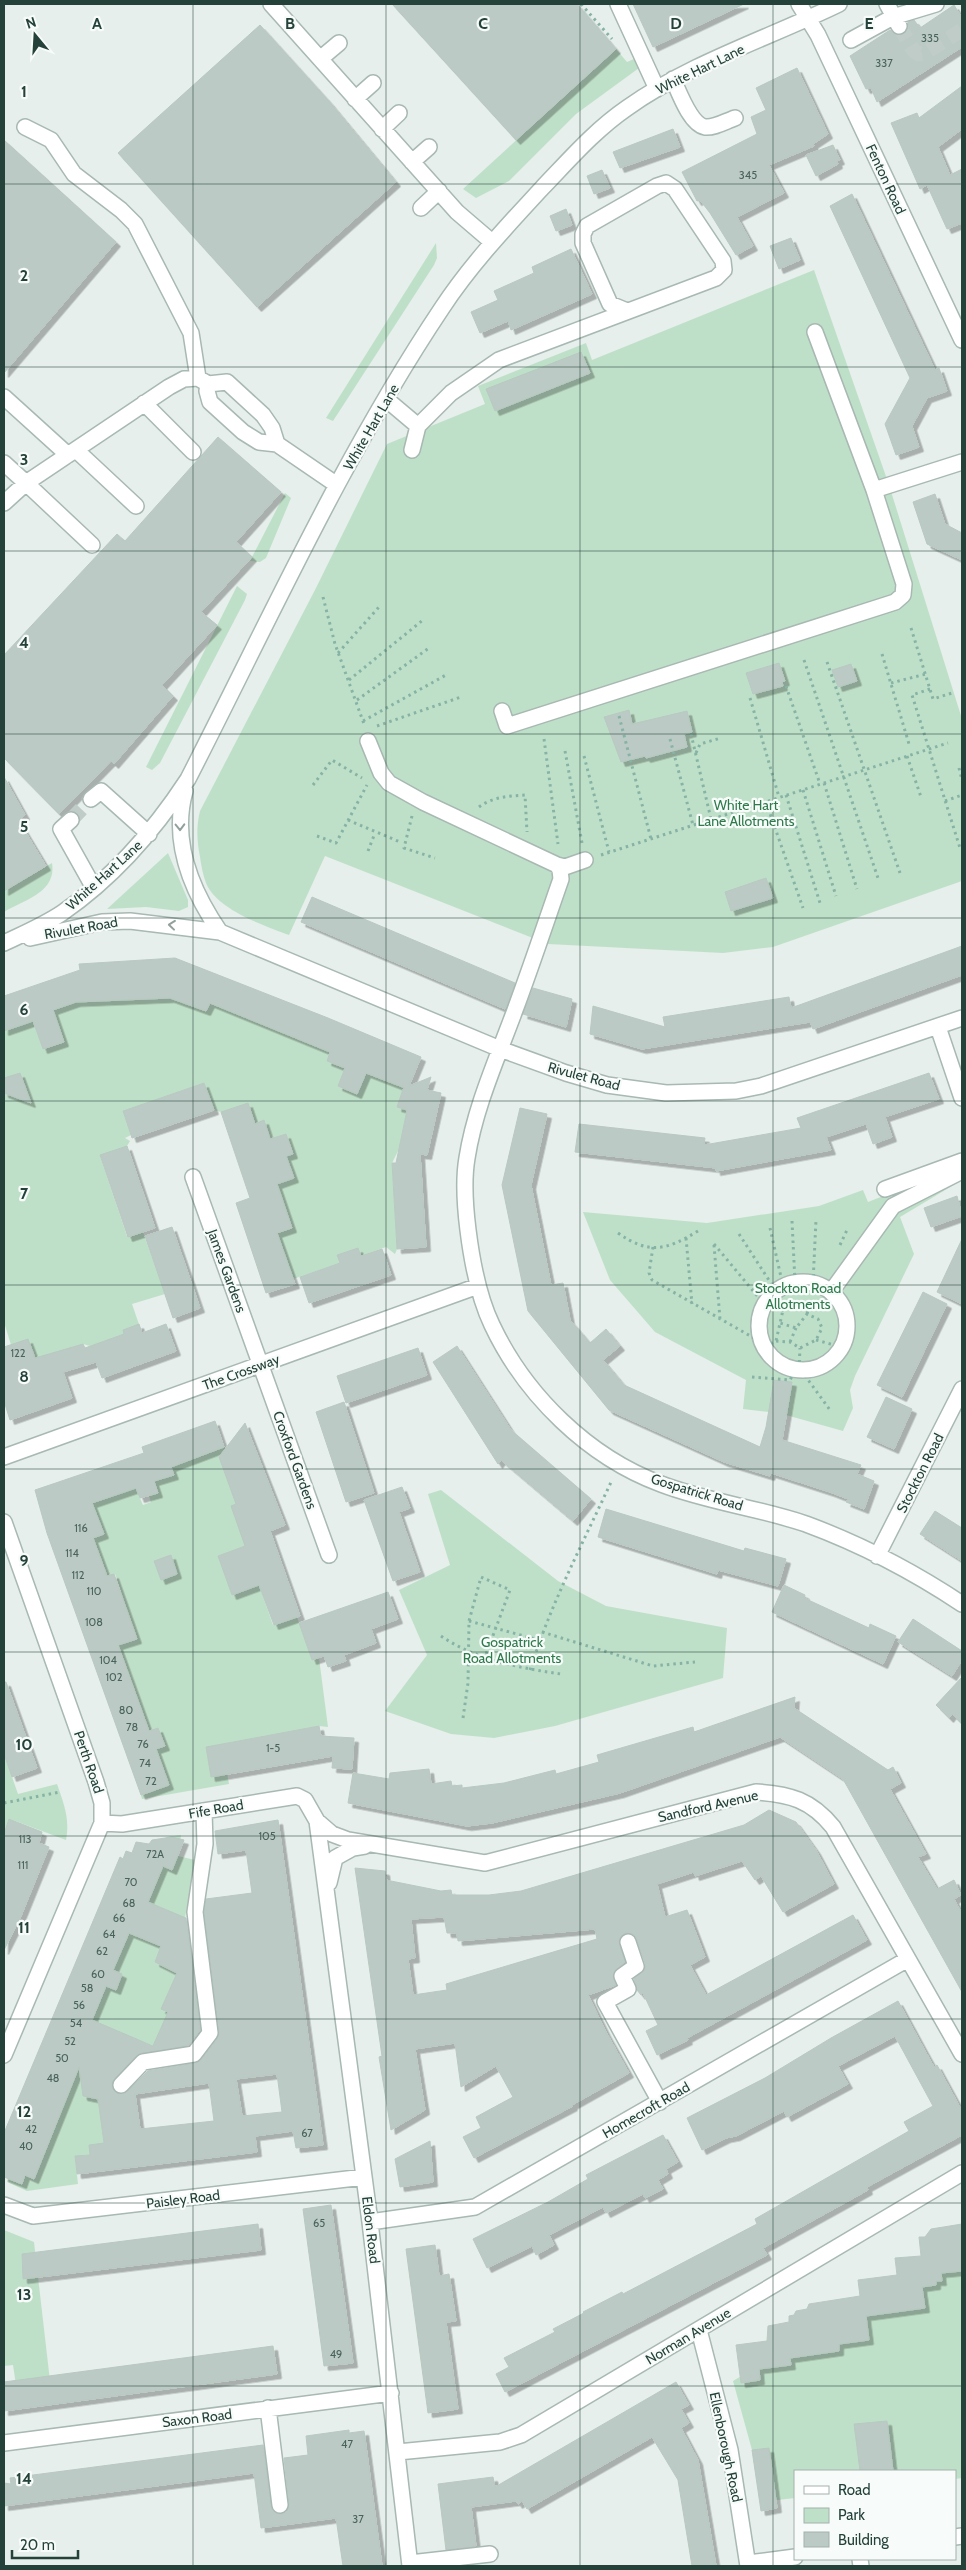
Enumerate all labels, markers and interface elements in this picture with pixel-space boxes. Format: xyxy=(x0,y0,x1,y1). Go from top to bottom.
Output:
north arrow xyxy=(10,10,60,60)
text: N xyxy=(23,13,38,33)
text: A xyxy=(92,14,102,33)
text: B xyxy=(285,14,295,33)
text: C xyxy=(478,14,488,33)
text: D xyxy=(670,14,682,33)
text: E xyxy=(864,14,874,33)
house number: 335 xyxy=(921,31,939,45)
street label: White Hart Lane xyxy=(653,40,747,98)
house number: 337 xyxy=(875,56,893,70)
text: 1 xyxy=(21,82,27,101)
street label: Fenton Road xyxy=(862,141,910,217)
house number: 345 xyxy=(739,168,757,182)
text: 2 xyxy=(20,266,28,285)
street label: White Hart Lane xyxy=(339,381,403,473)
text: 3 xyxy=(20,450,28,469)
text: 4 xyxy=(19,633,29,652)
park label: White Hart Lane Allotments xyxy=(698,796,795,830)
text: 5 xyxy=(20,817,28,836)
one-way arrow xyxy=(175,824,185,831)
street label: White Hart Lane xyxy=(62,836,146,914)
street label: Rivulet Road xyxy=(43,913,119,943)
one-way arrow xyxy=(167,920,175,931)
text: 6 xyxy=(20,1000,29,1019)
street label: Rivulet Road xyxy=(546,1058,622,1094)
text: 7 xyxy=(20,1184,29,1203)
street label: James Gardens xyxy=(203,1226,250,1315)
park label: Stockton Road Allotments xyxy=(755,1279,841,1313)
house number: 122 xyxy=(10,1346,26,1360)
street label: The Crossway xyxy=(200,1350,282,1394)
text: 8 xyxy=(19,1367,29,1386)
street label: Croxford Gardens xyxy=(269,1408,321,1512)
street label: Stockton Road xyxy=(892,1430,948,1516)
street label: Gospatrick Road xyxy=(649,1469,745,1515)
house number: 116 xyxy=(74,1521,88,1535)
house number: 114 xyxy=(65,1546,79,1560)
text: 9 xyxy=(20,1551,29,1570)
house number: 112 xyxy=(72,1568,85,1582)
house number: 110 xyxy=(87,1584,102,1598)
house number: 108 xyxy=(85,1615,103,1629)
park label: Gospatrick Road Allotments xyxy=(463,1633,561,1667)
house number: 104 xyxy=(99,1653,117,1667)
house number: 102 xyxy=(105,1670,123,1684)
house number: 80 xyxy=(119,1703,133,1717)
house number: 78 xyxy=(126,1720,138,1734)
street label: Perth Road xyxy=(70,1728,108,1796)
text: 10 xyxy=(15,1735,33,1754)
house number: 76 xyxy=(137,1737,149,1751)
house number: 1-5 xyxy=(266,1741,280,1755)
house number: 74 xyxy=(139,1756,151,1770)
house number: 72 xyxy=(145,1774,157,1788)
street label: Sandford Avenue xyxy=(656,1786,760,1826)
street label: Fife Road xyxy=(187,1795,245,1823)
house number: 105 xyxy=(258,1829,276,1843)
house number: 113 xyxy=(18,1832,32,1846)
house number: 72A xyxy=(146,1847,164,1861)
house number: 111 xyxy=(18,1858,28,1872)
house number: 70 xyxy=(124,1875,138,1889)
house number: 68 xyxy=(123,1896,135,1910)
house number: 66 xyxy=(113,1911,125,1925)
text: 11 xyxy=(18,1918,30,1937)
house number: 64 xyxy=(103,1927,116,1941)
house number: 62 xyxy=(96,1944,108,1958)
house number: 60 xyxy=(91,1967,105,1981)
house number: 58 xyxy=(81,1981,93,1995)
house number: 56 xyxy=(73,1998,85,2012)
house number: 54 xyxy=(70,2016,83,2030)
house number: 52 xyxy=(64,2034,76,2048)
house number: 50 xyxy=(55,2051,69,2065)
house number: 48 xyxy=(46,2071,60,2085)
street label: Homecroft Road xyxy=(599,2078,693,2142)
text: 12 xyxy=(17,2102,31,2121)
house number: 42 xyxy=(25,2122,37,2136)
house number: 67 xyxy=(301,2126,313,2140)
house number: 40 xyxy=(19,2139,33,2153)
street label: Paisley Road xyxy=(145,2186,221,2212)
street label: Eldon Road xyxy=(358,2195,384,2265)
house number: 65 xyxy=(313,2216,325,2230)
text: 13 xyxy=(17,2285,31,2304)
street label: Norman Avenue xyxy=(642,2304,734,2368)
house number: 49 xyxy=(330,2347,342,2361)
street label: Ellenborough Road xyxy=(706,2390,746,2504)
street label: Saxon Road xyxy=(161,2405,233,2431)
house number: 47 xyxy=(341,2437,353,2451)
text: 14 xyxy=(16,2469,32,2488)
legend xyxy=(794,2470,956,2560)
text: Road xyxy=(838,2481,871,2499)
text: Park xyxy=(838,2506,865,2524)
house number: 37 xyxy=(352,2512,364,2526)
scale bar xyxy=(12,2528,79,2560)
text: Building xyxy=(838,2531,889,2549)
text: 20 m xyxy=(20,2536,55,2554)

